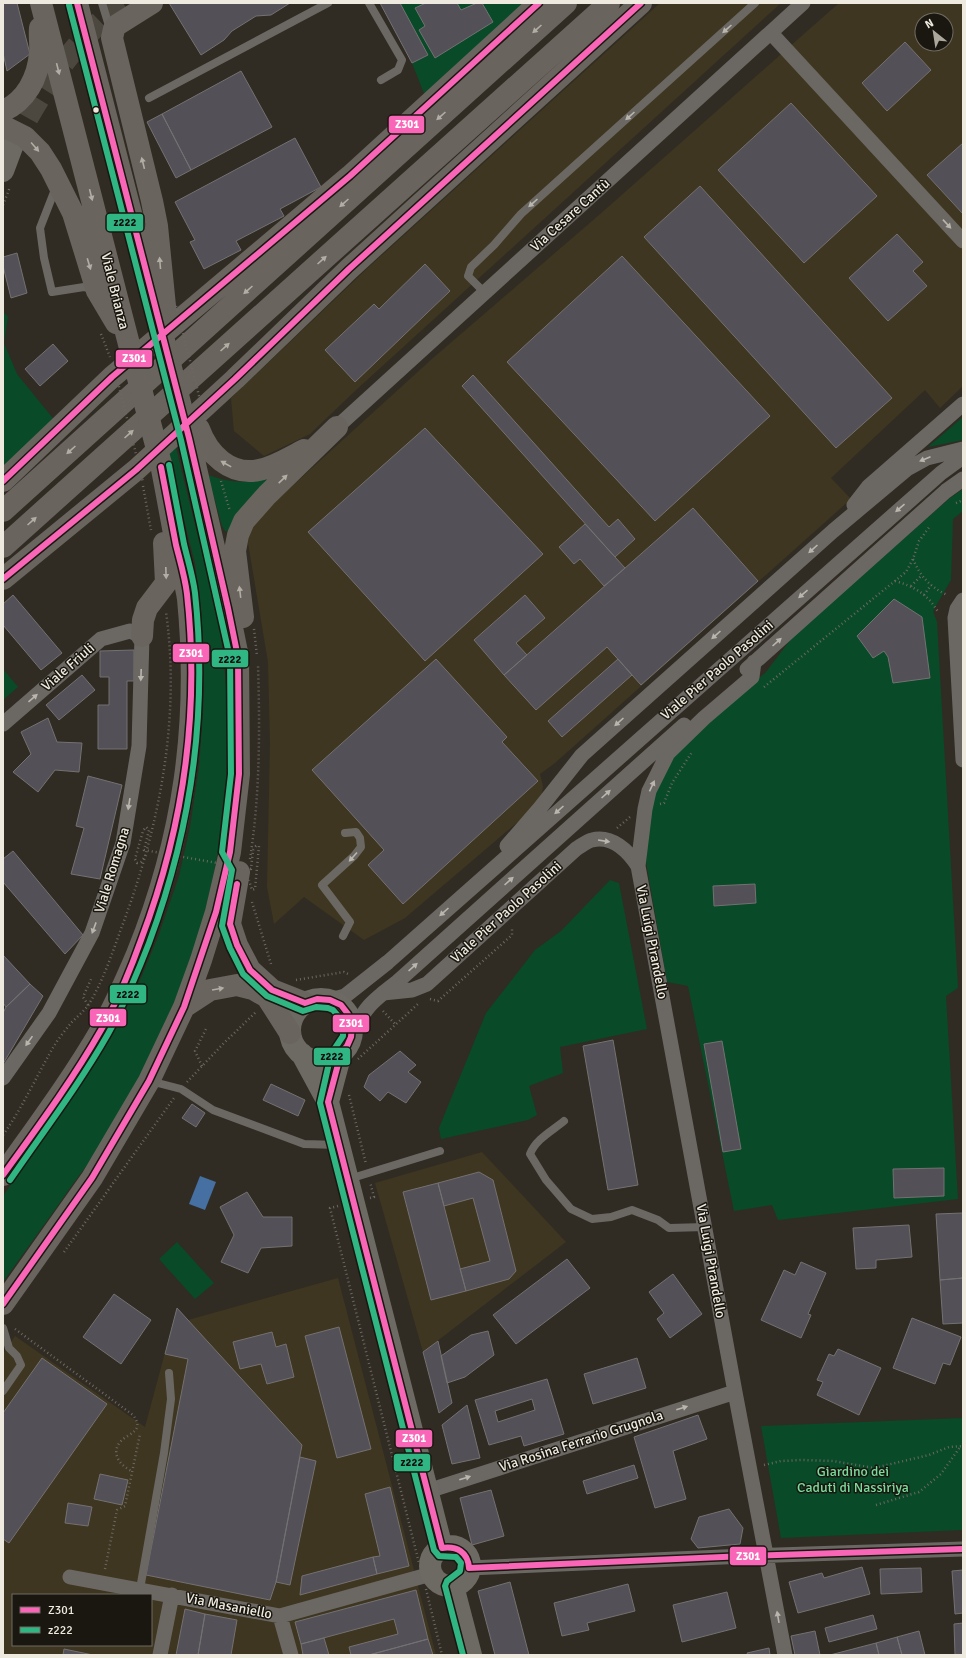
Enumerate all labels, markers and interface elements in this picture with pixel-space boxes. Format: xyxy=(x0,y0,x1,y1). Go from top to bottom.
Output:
north arrow xyxy=(914,12,954,52)
text: N xyxy=(923,16,936,31)
one-way arrow xyxy=(533,24,542,33)
one-way arrow xyxy=(722,24,731,33)
one-way arrow xyxy=(55,64,61,76)
unlabelled marker xyxy=(91,105,101,115)
one-way arrow xyxy=(625,111,635,121)
one-way arrow xyxy=(436,112,446,121)
line badge: Z301 xyxy=(388,115,425,134)
text: Z301 xyxy=(395,118,419,131)
one-way arrow xyxy=(31,142,40,152)
one-way arrow xyxy=(139,157,145,169)
street label: Via Cesare Cantù xyxy=(527,175,613,255)
one-way arrow xyxy=(88,189,94,202)
one-way arrow xyxy=(339,199,350,208)
one-way arrow xyxy=(528,199,539,208)
line badge: z222 xyxy=(106,213,144,232)
text: z222 xyxy=(114,216,136,229)
one-way arrow xyxy=(943,219,952,229)
street label: Viale Brianza xyxy=(97,251,133,331)
one-way arrow xyxy=(317,256,327,265)
one-way arrow xyxy=(157,257,164,269)
one-way arrow xyxy=(86,258,92,270)
one-way arrow xyxy=(243,286,253,295)
one-way arrow xyxy=(220,343,231,352)
line badge: Z301 xyxy=(115,349,153,368)
text: Z301 xyxy=(122,352,146,365)
one-way arrow xyxy=(124,430,134,439)
one-way arrow xyxy=(66,445,76,455)
one-way arrow xyxy=(919,457,931,463)
one-way arrow xyxy=(220,461,232,468)
one-way arrow xyxy=(278,474,288,484)
one-way arrow xyxy=(896,503,905,512)
one-way arrow xyxy=(27,516,37,526)
one-way arrow xyxy=(808,544,819,553)
one-way arrow xyxy=(163,567,170,579)
one-way arrow xyxy=(237,586,243,598)
one-way arrow xyxy=(798,589,808,599)
street label: Viale Pier Paolo Pasolini xyxy=(657,616,777,724)
one-way arrow xyxy=(711,631,722,640)
one-way arrow xyxy=(771,638,782,647)
street label: Viale Friuli xyxy=(38,639,98,695)
line badge: Z301 xyxy=(172,643,210,663)
text: Z301 xyxy=(179,647,203,660)
line badge: z222 xyxy=(211,649,249,668)
text: z222 xyxy=(219,653,241,666)
one-way arrow xyxy=(137,669,144,681)
one-way arrow xyxy=(27,694,38,703)
one-way arrow xyxy=(614,717,625,726)
one-way arrow xyxy=(649,781,655,792)
one-way arrow xyxy=(601,789,611,798)
one-way arrow xyxy=(126,798,132,810)
one-way arrow xyxy=(554,805,563,814)
street label: Viale Romagna xyxy=(91,825,133,915)
one-way arrow xyxy=(598,838,610,844)
one-way arrow xyxy=(349,852,358,861)
street label: Viale Pier Paolo Pasolini xyxy=(447,858,565,966)
one-way arrow xyxy=(504,876,515,885)
street label: Via Luigi Pirandello xyxy=(633,884,671,1000)
one-way arrow xyxy=(439,907,450,916)
one-way arrow xyxy=(90,923,96,935)
one-way arrow xyxy=(407,963,418,972)
line badge: z222 xyxy=(109,984,147,1004)
one-way arrow xyxy=(212,986,224,992)
text: z222 xyxy=(117,988,139,1001)
line badge: Z301 xyxy=(89,1008,127,1027)
text: Z301 xyxy=(96,1012,120,1025)
line badge: Z301 xyxy=(332,1014,370,1033)
text: Z301 xyxy=(339,1017,363,1030)
one-way arrow xyxy=(25,1036,33,1046)
line badge: z222 xyxy=(313,1047,351,1066)
text: z222 xyxy=(321,1050,343,1063)
street label: Via Luigi Pirandello xyxy=(693,1203,729,1319)
one-way arrow xyxy=(677,1405,689,1411)
street label: Via Rosina Ferrario Grugnola xyxy=(497,1406,665,1476)
line badge: Z301 xyxy=(395,1429,433,1448)
text: Z301 xyxy=(402,1432,426,1445)
line badge: z222 xyxy=(393,1453,431,1472)
text: z222 xyxy=(401,1456,423,1469)
park label: Giardino dei Caduti di Nassiriya xyxy=(797,1463,909,1496)
one-way arrow xyxy=(460,1475,472,1481)
line badge: Z301 xyxy=(729,1546,767,1566)
text: Z301 xyxy=(736,1550,760,1563)
street label: Via Masaniello xyxy=(185,1589,273,1623)
legend xyxy=(12,1594,152,1646)
text: Z301 xyxy=(48,1603,74,1618)
one-way arrow xyxy=(775,1610,781,1623)
text: z222 xyxy=(48,1623,73,1638)

